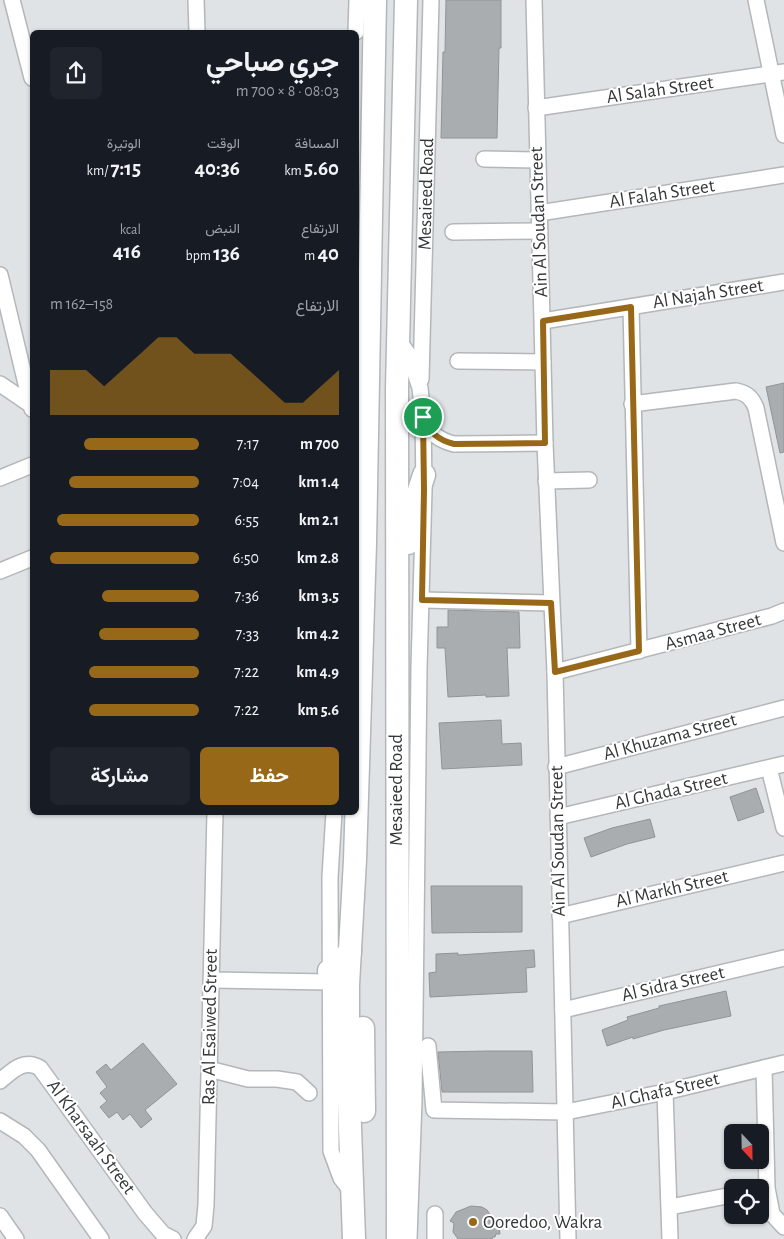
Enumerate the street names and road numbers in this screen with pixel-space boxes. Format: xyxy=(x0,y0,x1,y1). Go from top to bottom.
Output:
street label: Al Salah Street xyxy=(606,73,714,107)
street label: Mesaieed Road xyxy=(415,138,437,250)
street label: Ain Al Soudan Street xyxy=(527,146,551,298)
street label: Al Falah Street xyxy=(608,176,716,212)
street label: Al Najah Street xyxy=(651,276,765,312)
street label: Asmaa Street xyxy=(663,610,763,654)
street label: Al Khuzama Street xyxy=(601,710,739,764)
street label: Mesaieed Road xyxy=(387,734,406,846)
street label: Ain Al Soudan Street xyxy=(547,765,569,917)
street label: Al Ghada Street xyxy=(613,769,729,813)
street label: Al Markh Street xyxy=(614,867,730,911)
street label: Ras Al Esaiwed Street xyxy=(199,949,221,1105)
street label: Al Sidra Street xyxy=(620,963,726,1005)
street label: Al Ghafa Street xyxy=(609,1069,721,1113)
street label: Al Kharsaah Street xyxy=(43,1076,139,1198)

